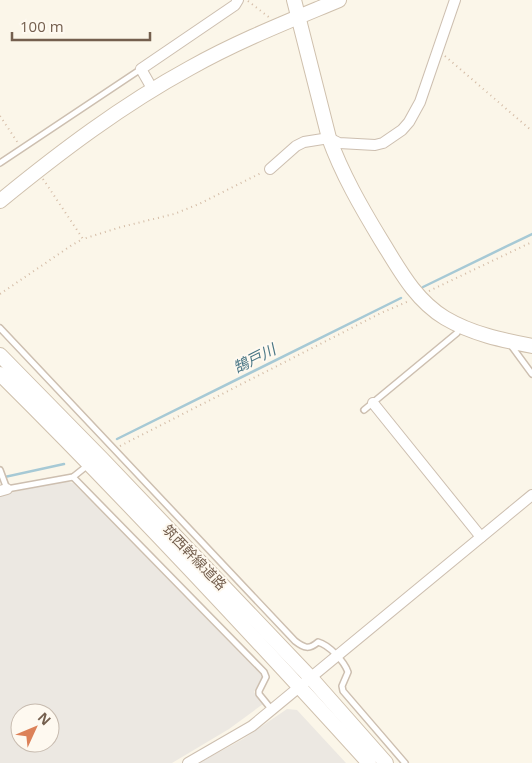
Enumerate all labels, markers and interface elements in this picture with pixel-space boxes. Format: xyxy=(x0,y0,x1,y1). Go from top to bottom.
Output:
scale bar xyxy=(12,10,150,42)
text: 100 m xyxy=(20,16,64,36)
water label: 鵠戸川 xyxy=(229,338,280,377)
street label: 筑西幹線道路 xyxy=(159,520,231,594)
north arrow xyxy=(10,703,60,753)
text: N xyxy=(34,708,56,729)

